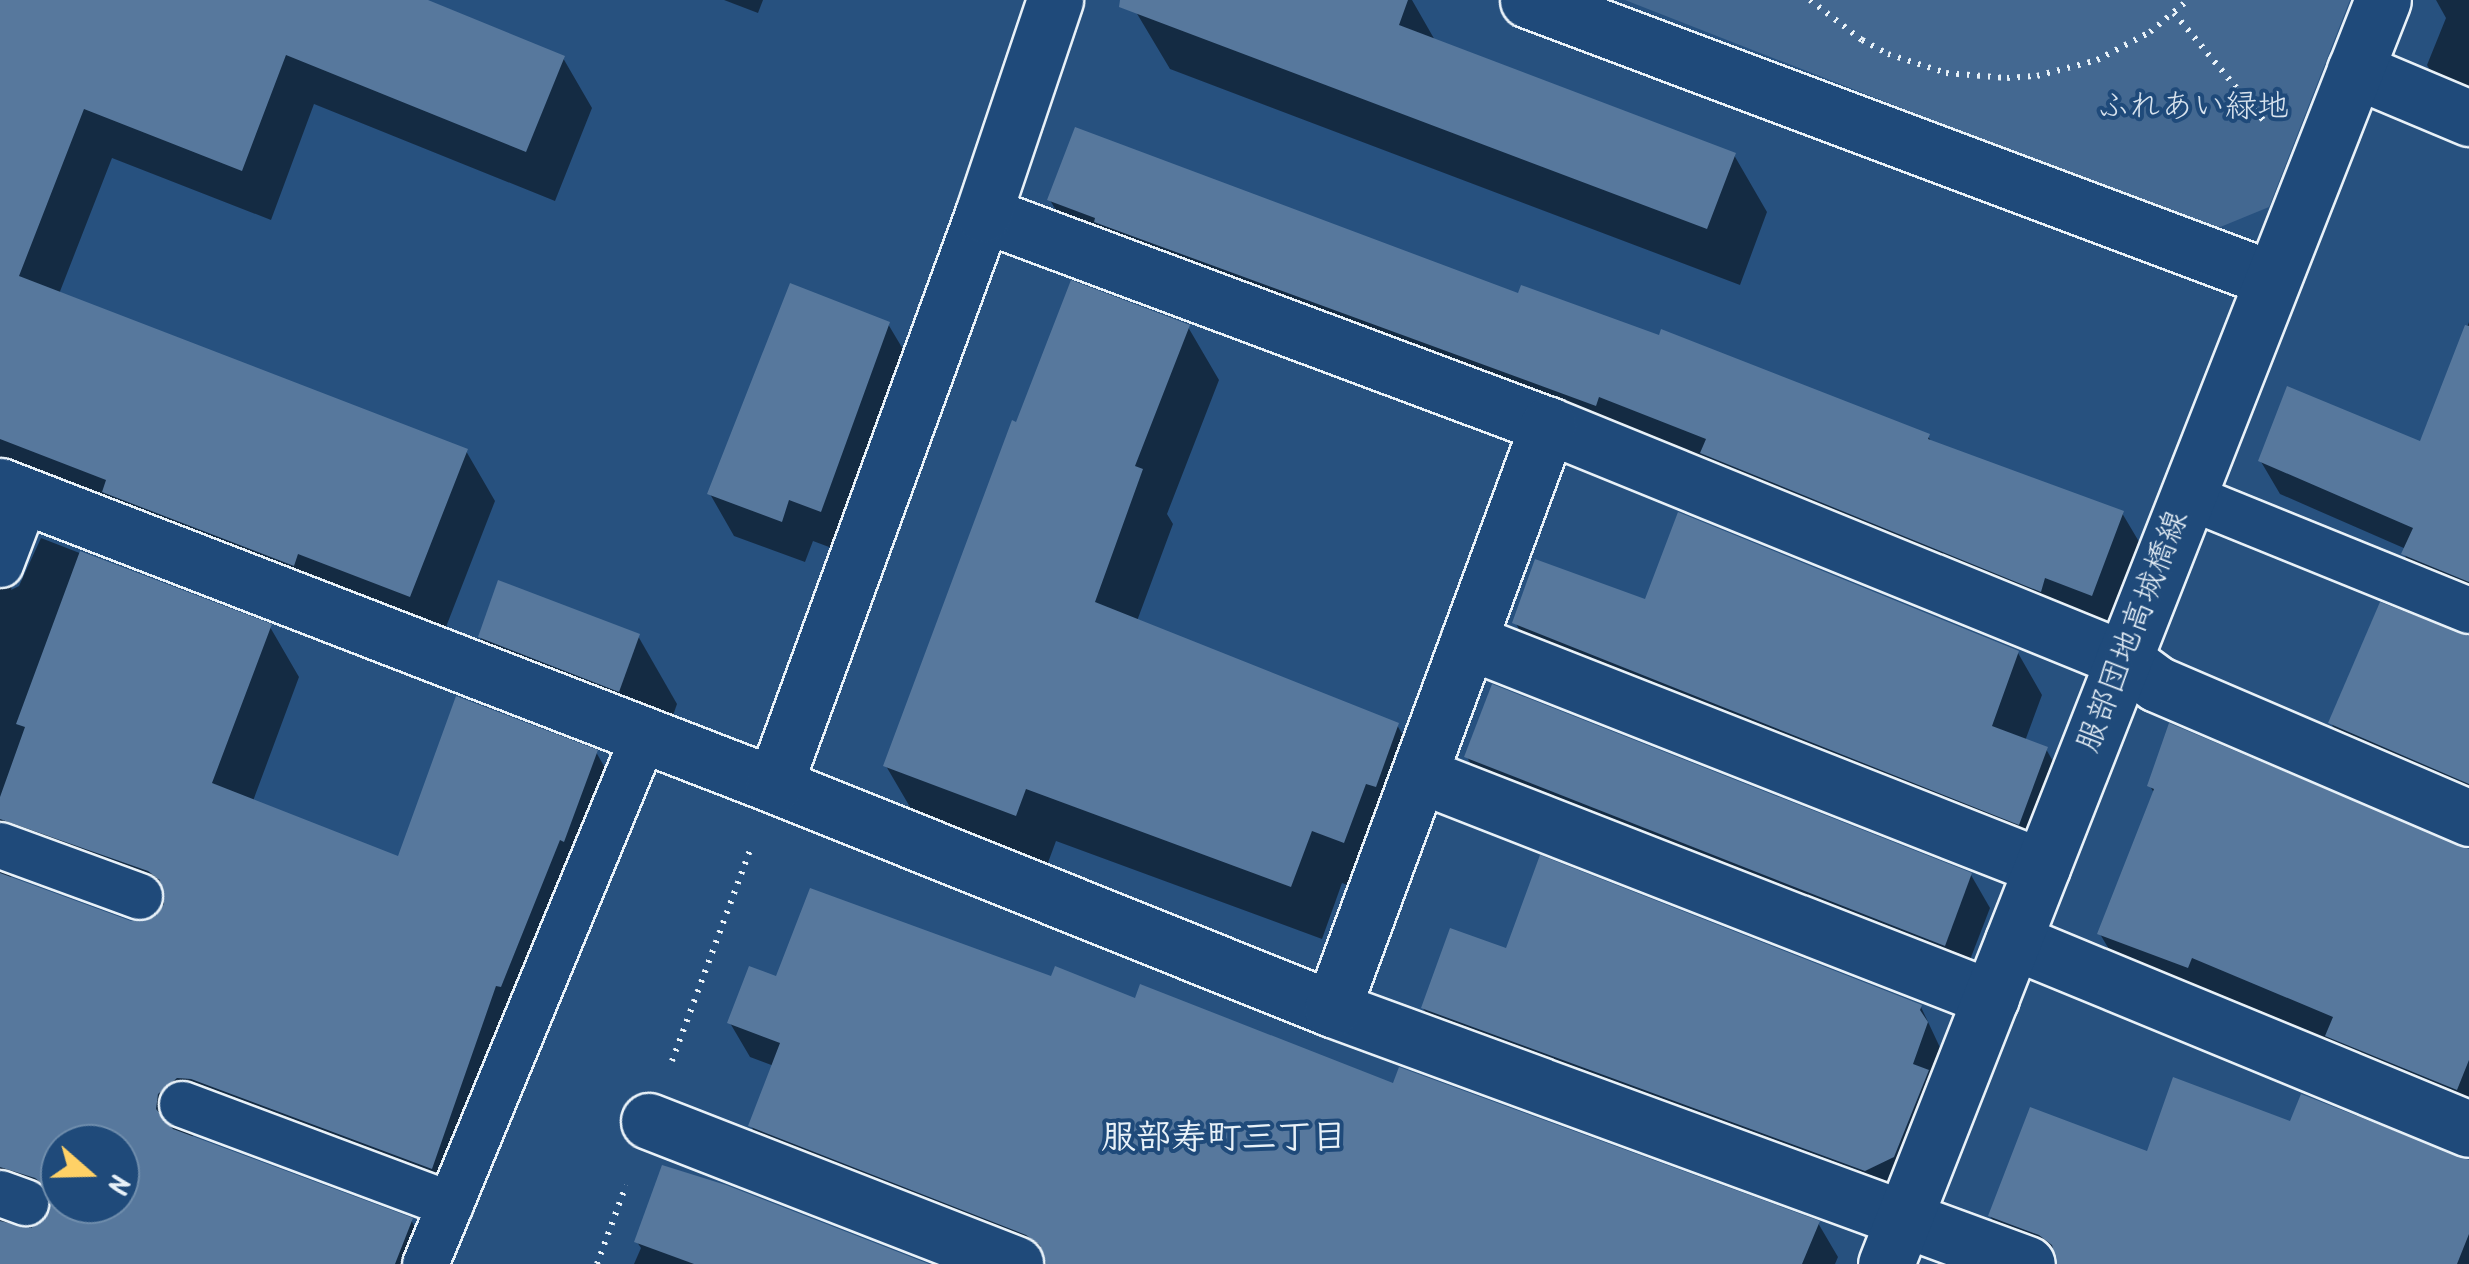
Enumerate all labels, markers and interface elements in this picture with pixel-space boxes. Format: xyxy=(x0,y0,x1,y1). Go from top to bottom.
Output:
park label: ふれあい緑地 xyxy=(2097,89,2289,127)
street label: 服部団地高城橋線 xyxy=(2070,506,2198,758)
district label: 服部寿町三丁目 xyxy=(1102,1118,1346,1160)
north arrow xyxy=(40,1124,140,1224)
text: N xyxy=(93,1168,141,1200)

